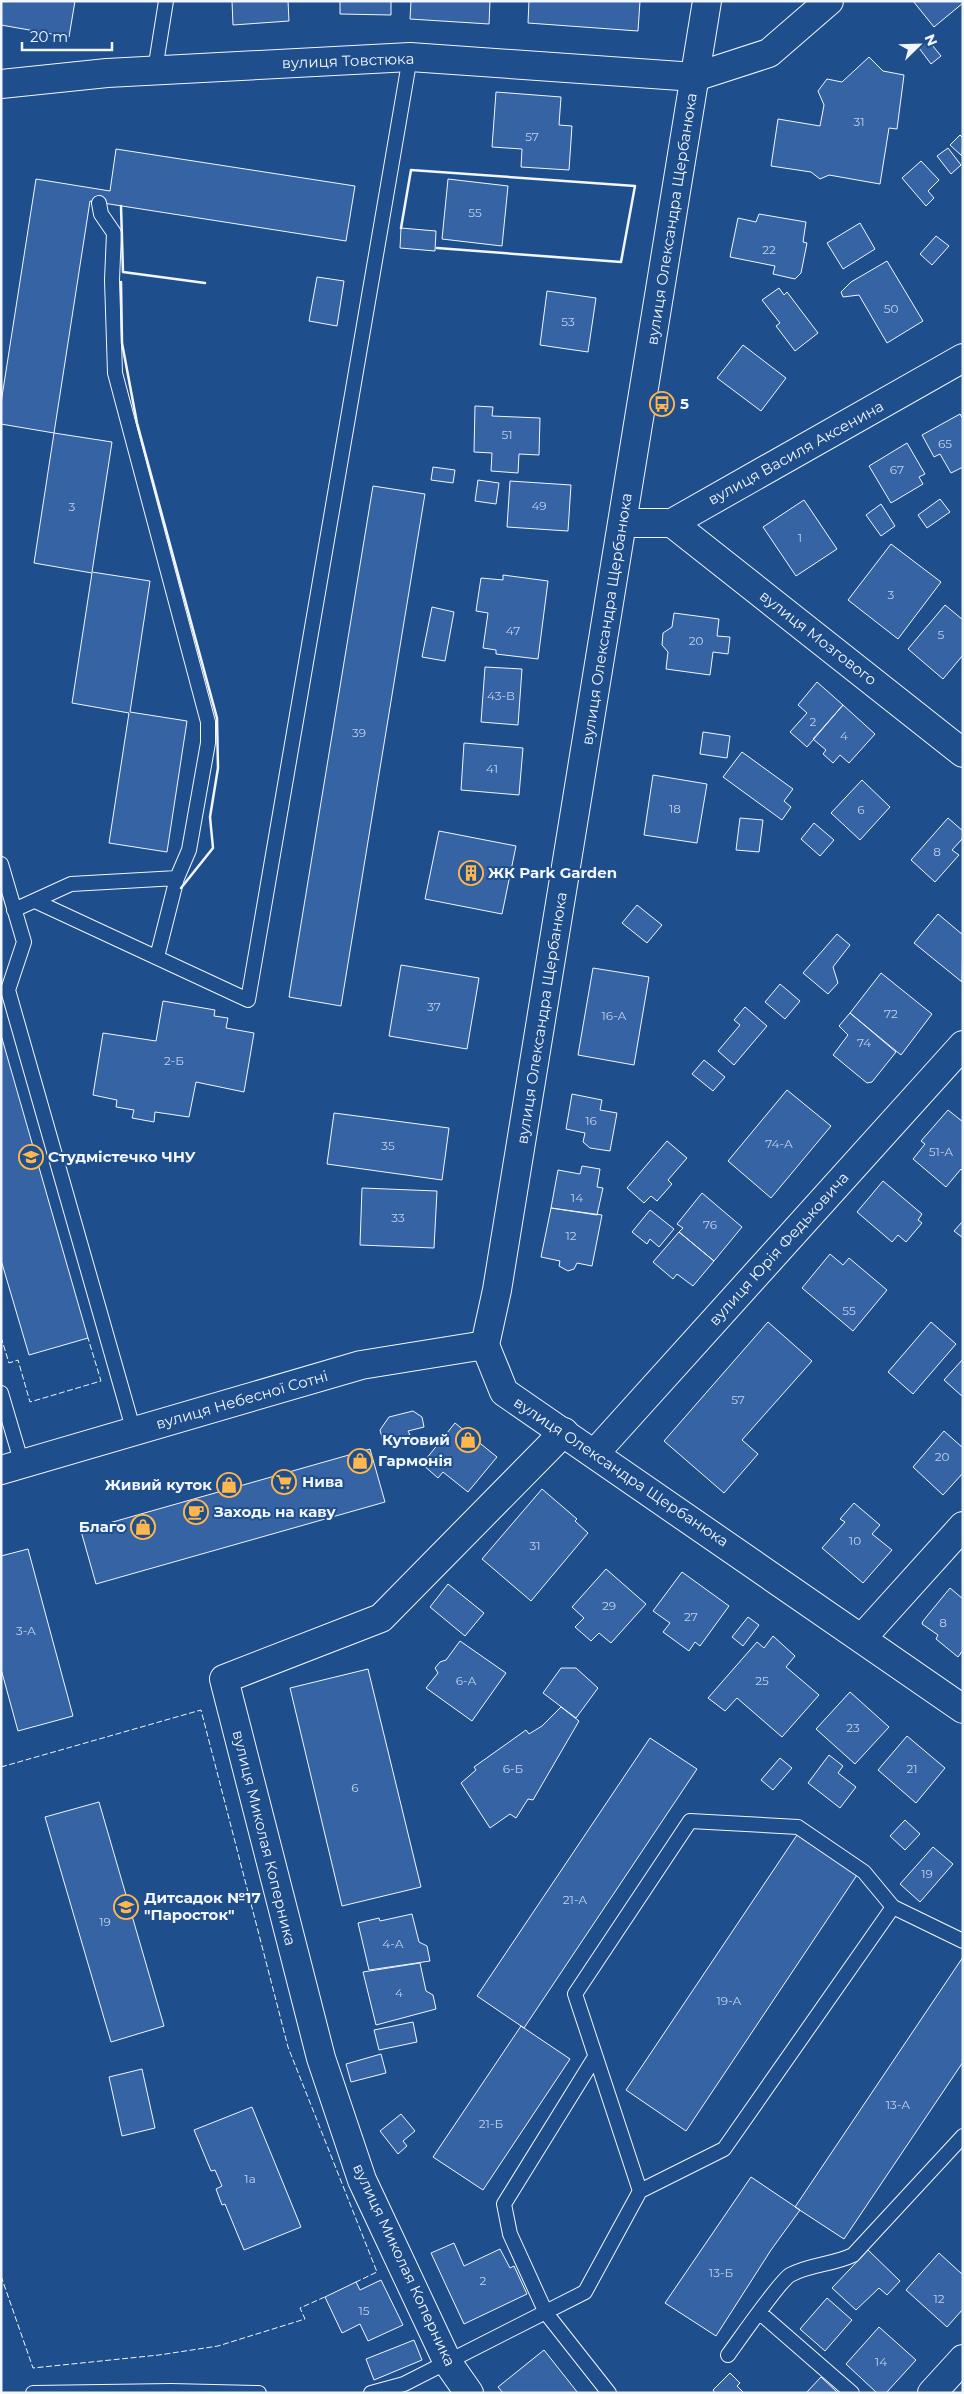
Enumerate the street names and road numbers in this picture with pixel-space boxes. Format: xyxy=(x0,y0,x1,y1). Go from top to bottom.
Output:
street label: вулиця Товстюка xyxy=(281,49,415,72)
street label: вулиця Олександра Щербанюка xyxy=(642,91,701,346)
street label: вулиця Василя Аксенина xyxy=(705,396,887,509)
street label: вулиця Олександра Щербанюка xyxy=(577,491,636,746)
street label: вулиця Мозгового xyxy=(756,586,881,689)
street label: вулиця Олександра Щербанюка xyxy=(512,890,571,1145)
street label: вулиця Юрія Федьковича xyxy=(705,1168,853,1329)
street label: вулиця Небесної Сотні xyxy=(154,1366,330,1433)
street label: вулиця Олександра Щербанюка xyxy=(510,1392,732,1551)
street label: вулиця Миколая Коперника xyxy=(229,1728,300,1948)
street label: вулиця Миколая Коперника xyxy=(349,2161,460,2369)

